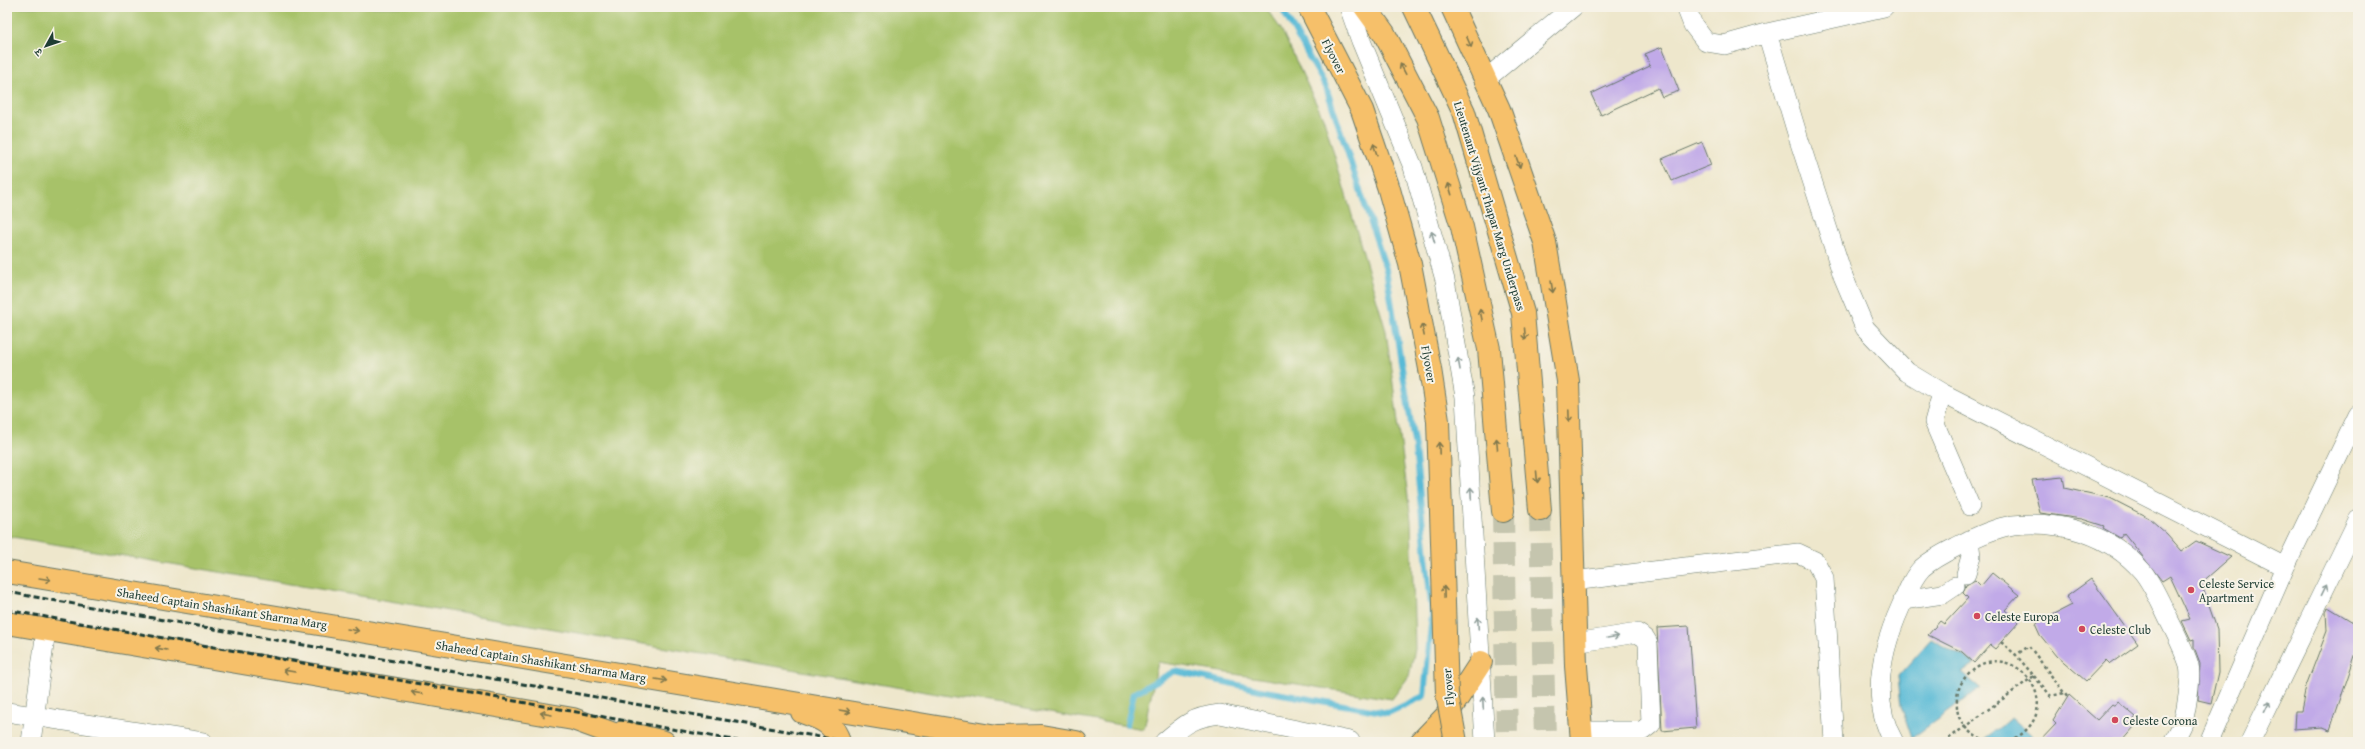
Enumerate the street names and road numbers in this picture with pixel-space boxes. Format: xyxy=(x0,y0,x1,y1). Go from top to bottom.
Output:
street label: Flyover xyxy=(1318,36,1350,76)
street label: Lieutenant Vijyant Thapar Marg Underpass xyxy=(1450,99,1530,313)
street label: Flyover xyxy=(1417,344,1441,384)
street label: Shaheed Captain Shashikant Sharma Marg xyxy=(116,583,329,633)
street label: Shaheed Captain Shashikant Sharma Marg xyxy=(435,636,648,686)
street label: Flyover xyxy=(1438,668,1458,706)

